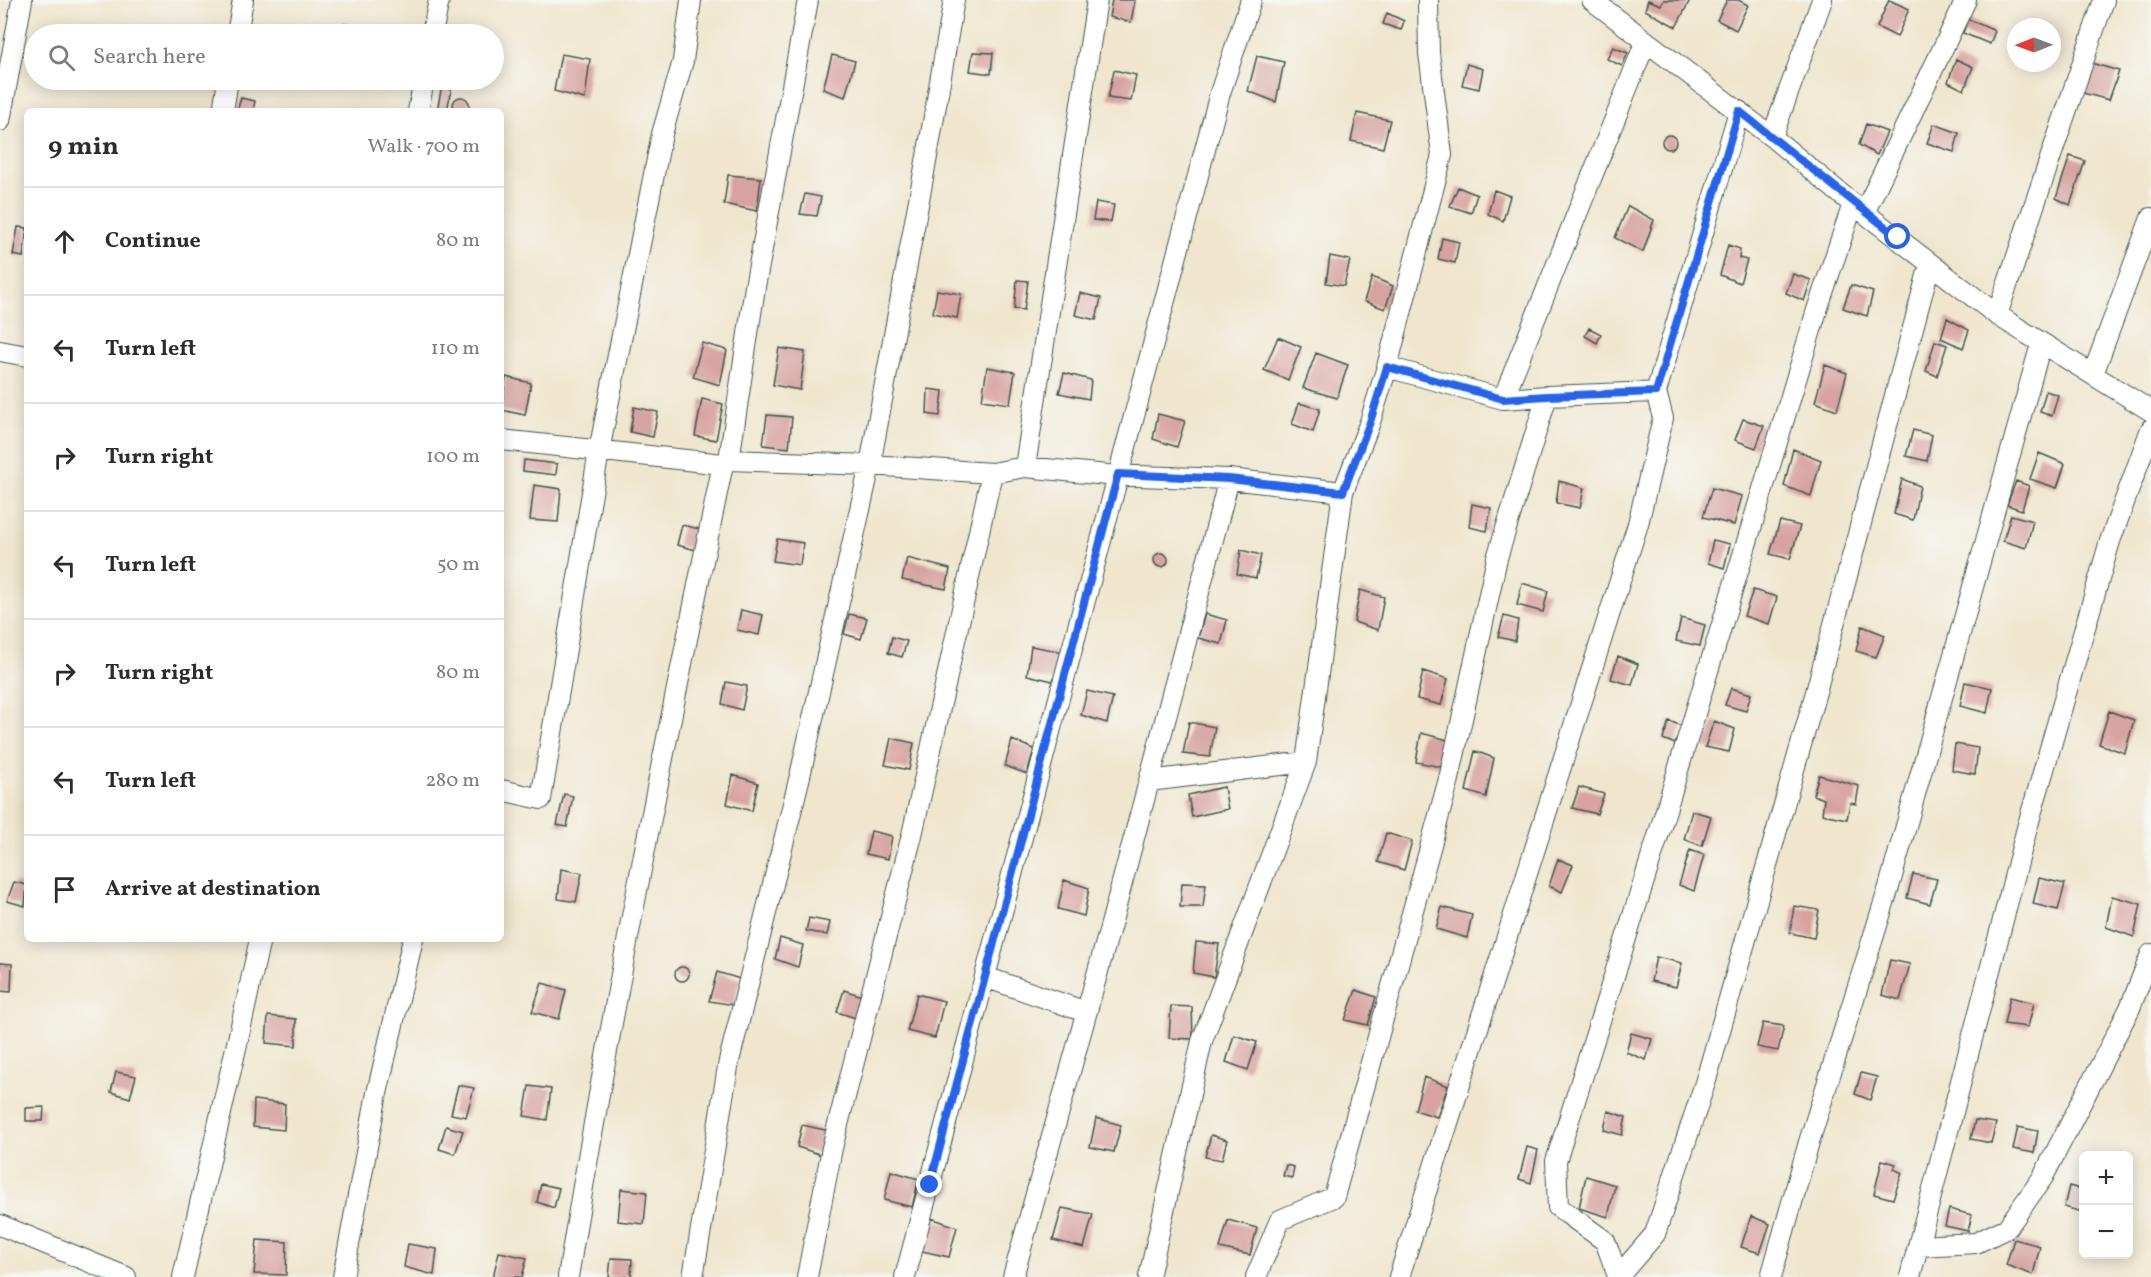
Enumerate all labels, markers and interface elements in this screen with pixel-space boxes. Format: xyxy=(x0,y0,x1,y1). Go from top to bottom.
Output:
north arrow xyxy=(2007,18,2061,72)
search box xyxy=(24,24,504,90)
icon: search xyxy=(45,41,78,74)
text: Search here xyxy=(93,42,206,73)
text: 9 min xyxy=(48,129,119,165)
text: Walk · 700 m xyxy=(368,133,480,161)
route start xyxy=(1884,223,1910,249)
icon: ahead xyxy=(48,225,81,258)
text: Continue xyxy=(105,226,201,257)
text: 80 m xyxy=(436,227,480,255)
icon: left xyxy=(48,333,81,366)
text: Turn left xyxy=(105,334,196,365)
text: 110 m xyxy=(431,335,480,363)
icon: right xyxy=(48,441,81,474)
text: Turn right xyxy=(105,442,213,473)
text: 100 m xyxy=(426,443,480,471)
icon: left xyxy=(48,549,81,582)
text: Turn left xyxy=(105,550,196,581)
text: 50 m xyxy=(437,551,480,579)
icon: right xyxy=(48,657,81,690)
text: Turn right xyxy=(105,658,213,689)
text: 80 m xyxy=(436,659,480,687)
icon: left xyxy=(48,765,81,798)
text: Turn left xyxy=(105,766,196,797)
text: 280 m xyxy=(425,767,480,795)
icon: arrive xyxy=(48,873,81,906)
text: Arrive at destination xyxy=(105,874,321,905)
map controls xyxy=(2079,1151,2133,1259)
button: + xyxy=(2079,1151,2133,1205)
route end xyxy=(916,1171,942,1197)
button: − xyxy=(2079,1205,2133,1259)

